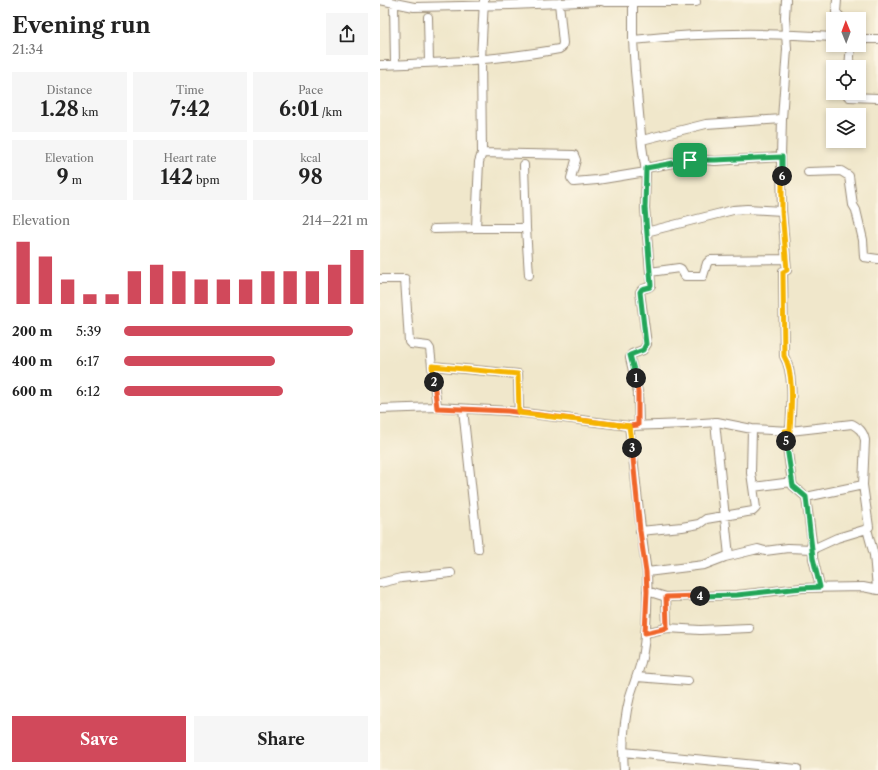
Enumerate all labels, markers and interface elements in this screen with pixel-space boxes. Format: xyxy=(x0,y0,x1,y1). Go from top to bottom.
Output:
text: Evening run xyxy=(12,12,151,39)
north arrow xyxy=(826,12,866,52)
map controls xyxy=(826,12,866,148)
button: share xyxy=(326,13,368,55)
text: 21:34 xyxy=(12,41,43,57)
button: locate xyxy=(826,60,866,100)
text: Distance xyxy=(47,83,92,97)
text: Time xyxy=(176,83,204,97)
text: Pace xyxy=(298,83,323,97)
text: 1.28 xyxy=(40,97,79,121)
text: 7:42 xyxy=(170,97,210,121)
text: 6:01 xyxy=(279,97,319,121)
text: km xyxy=(79,105,98,119)
text: /km xyxy=(319,105,342,119)
button: layers xyxy=(826,108,866,148)
pin xyxy=(673,143,707,177)
icon: arrive xyxy=(679,149,701,171)
text: Elevation xyxy=(45,151,94,165)
text: Heart rate xyxy=(163,151,217,165)
text: kcal xyxy=(300,151,321,165)
text: 9 xyxy=(57,165,69,189)
text: 142 xyxy=(160,165,193,189)
text: 98 xyxy=(299,165,323,189)
pin: 6 xyxy=(772,166,792,186)
text: 6 xyxy=(779,169,785,183)
text: m xyxy=(69,173,82,187)
text: bpm xyxy=(193,173,220,187)
text: Elevation xyxy=(12,212,70,228)
text: 214–221 m xyxy=(302,212,368,228)
text: 200 m xyxy=(12,323,52,339)
text: 5:39 xyxy=(76,323,101,339)
text: 400 m xyxy=(12,353,52,369)
text: 6:17 xyxy=(76,353,99,369)
pin: 1 xyxy=(626,368,646,388)
text: 1 xyxy=(634,371,638,385)
pin: 2 xyxy=(424,372,444,392)
text: 2 xyxy=(431,375,437,389)
text: 600 m xyxy=(12,383,53,399)
text: 6:12 xyxy=(76,383,100,399)
pin: 5 xyxy=(776,431,796,451)
text: 5 xyxy=(783,434,789,448)
pin: 3 xyxy=(622,438,642,458)
text: 3 xyxy=(629,441,635,455)
pin: 4 xyxy=(690,586,710,606)
text: 4 xyxy=(697,589,703,603)
button: Save xyxy=(12,716,186,762)
button: Share xyxy=(194,716,368,762)

